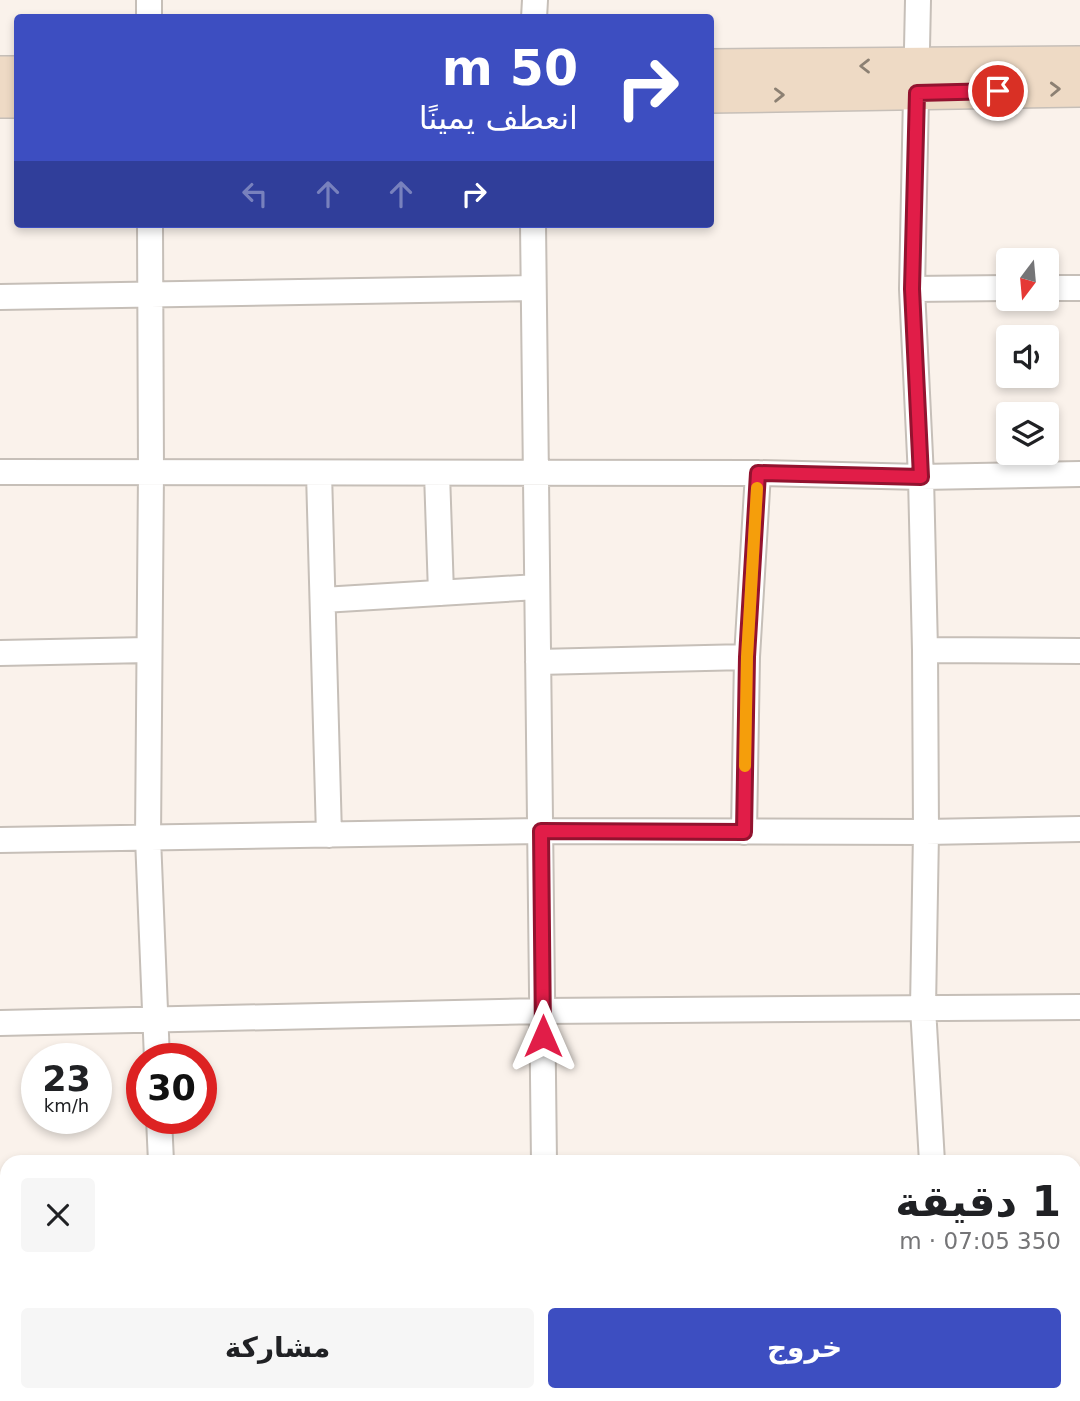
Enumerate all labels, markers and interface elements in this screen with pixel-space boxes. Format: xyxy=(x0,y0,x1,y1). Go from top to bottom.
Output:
text: 50 m xyxy=(442,40,578,97)
icon: right xyxy=(602,42,693,133)
one-way arrow xyxy=(859,58,870,74)
pin xyxy=(968,61,1028,121)
icon: arrive xyxy=(979,72,1017,110)
one-way arrow xyxy=(1050,82,1061,97)
one-way arrow xyxy=(774,87,784,103)
text: انعطف يمينًا xyxy=(419,99,578,137)
icon: left xyxy=(236,175,274,213)
icon: ahead xyxy=(309,175,347,213)
icon: ahead xyxy=(382,175,420,213)
icon: right xyxy=(455,175,493,213)
north arrow xyxy=(996,248,1059,312)
map controls xyxy=(996,248,1059,465)
button: sound xyxy=(996,325,1059,388)
button: layers xyxy=(996,402,1059,465)
position arrow xyxy=(506,999,580,1073)
speed limit sign: 30 xyxy=(126,1043,217,1134)
text: 23 xyxy=(42,1059,91,1099)
text: km/h xyxy=(44,1095,89,1116)
text: 1 دقيقة xyxy=(895,1177,1061,1226)
button: close xyxy=(21,1178,95,1252)
text: 350 m · 07:05 xyxy=(899,1228,1061,1254)
button: مشاركة xyxy=(21,1308,534,1388)
button: خروج xyxy=(548,1308,1061,1388)

